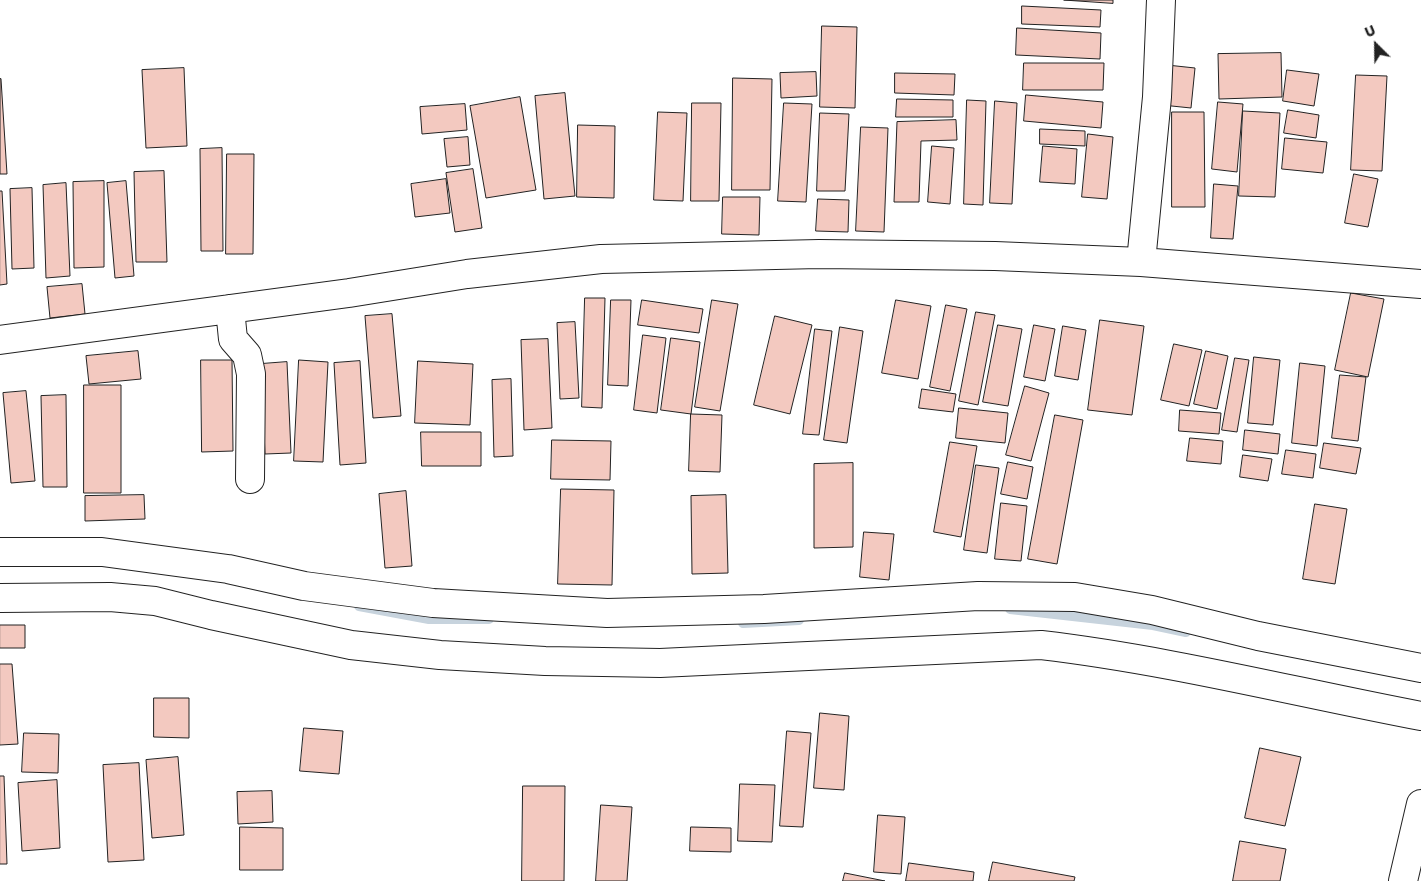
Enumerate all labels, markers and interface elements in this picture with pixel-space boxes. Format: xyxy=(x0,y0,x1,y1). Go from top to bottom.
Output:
north arrow xyxy=(1351,20,1401,70)
text: U xyxy=(1362,20,1379,42)

